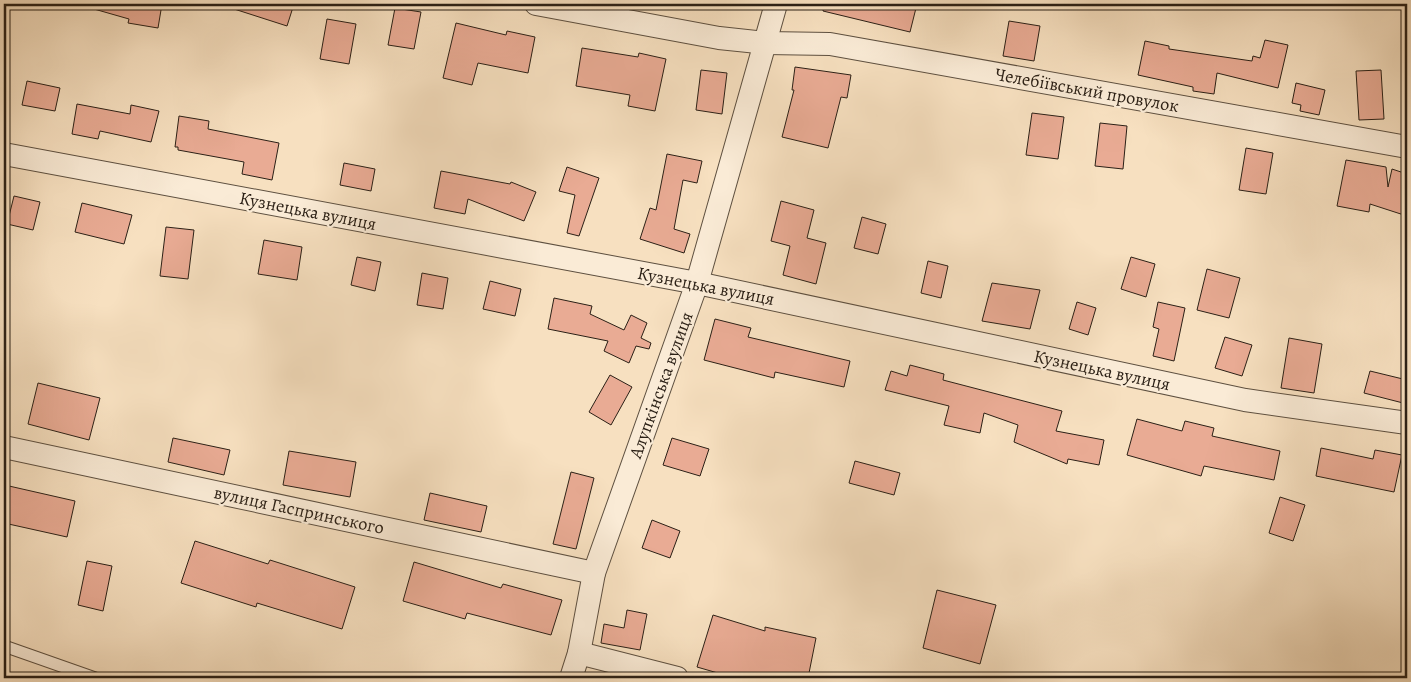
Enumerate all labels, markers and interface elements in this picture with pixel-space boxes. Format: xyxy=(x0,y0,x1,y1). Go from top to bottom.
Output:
street label: Челебіївський провулок xyxy=(993,62,1181,118)
street label: Кузнецька вулиця xyxy=(237,186,379,236)
street label: Кузнецька вулиця xyxy=(635,261,777,311)
street label: Алупкінська вулиця xyxy=(623,308,699,462)
street label: Кузнецька вулиця xyxy=(1031,344,1173,396)
street label: вулиця Гаспринського xyxy=(212,480,386,540)

